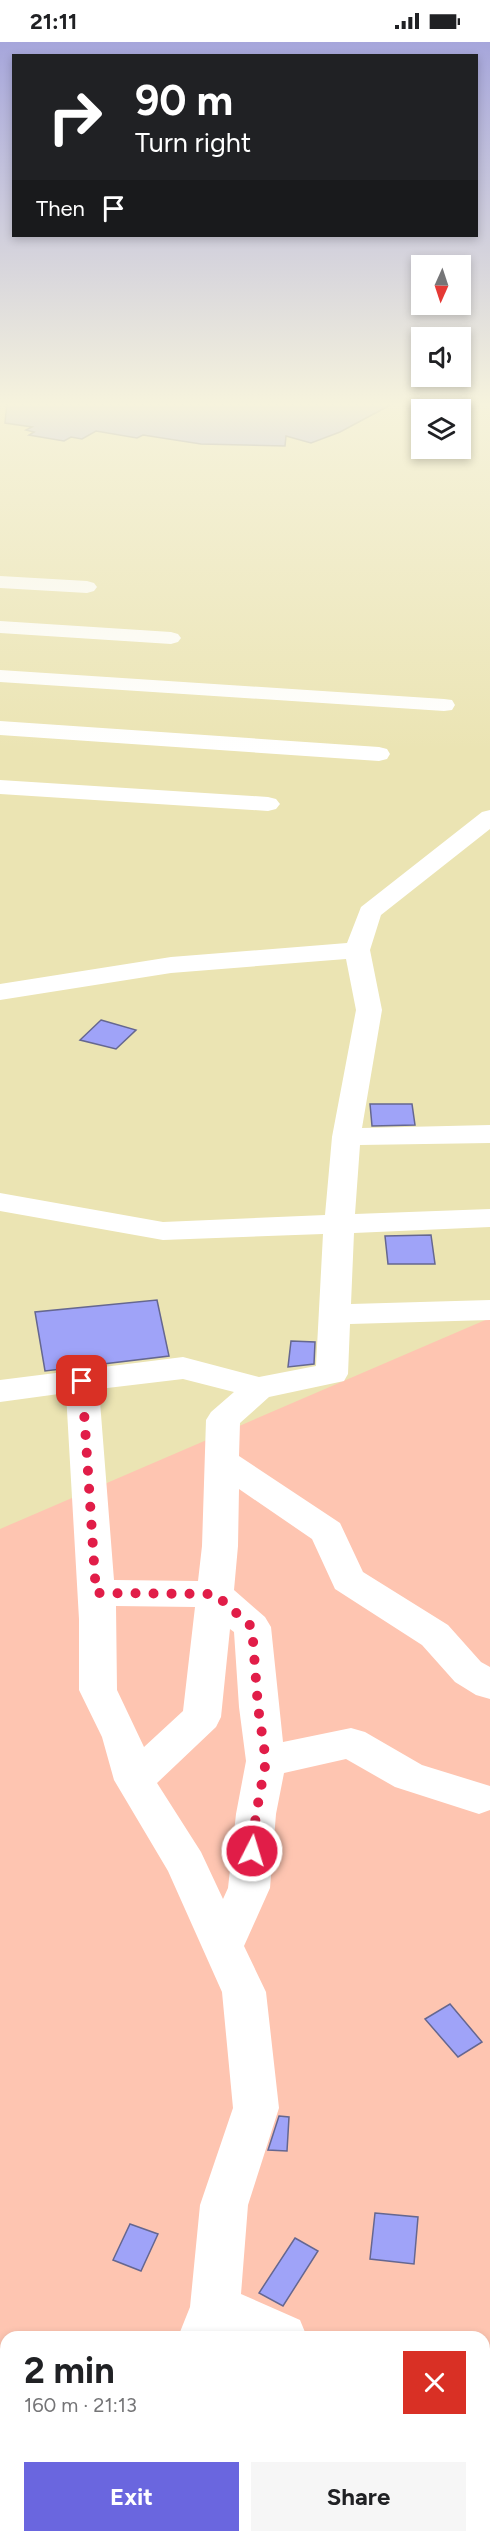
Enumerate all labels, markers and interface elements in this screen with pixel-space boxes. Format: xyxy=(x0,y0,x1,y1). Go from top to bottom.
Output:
text: 21:11 xyxy=(30,8,77,35)
text: 90 m xyxy=(135,75,233,126)
icon: right xyxy=(36,78,114,156)
text: Turn right xyxy=(135,126,251,159)
icon: arrive xyxy=(97,192,130,225)
text: Then xyxy=(36,195,85,222)
north arrow xyxy=(411,255,471,315)
map controls xyxy=(411,255,471,459)
button: sound xyxy=(411,327,471,387)
button: layers xyxy=(411,399,471,459)
pin xyxy=(56,1355,107,1406)
icon: arrive xyxy=(65,1364,98,1397)
position arrow xyxy=(220,1819,284,1883)
text: 2 min xyxy=(24,2349,115,2392)
button: close xyxy=(403,2351,466,2414)
text: 160 m · 21:13 xyxy=(24,2393,137,2417)
button: Exit xyxy=(24,2462,239,2531)
button: Share xyxy=(251,2462,466,2531)

